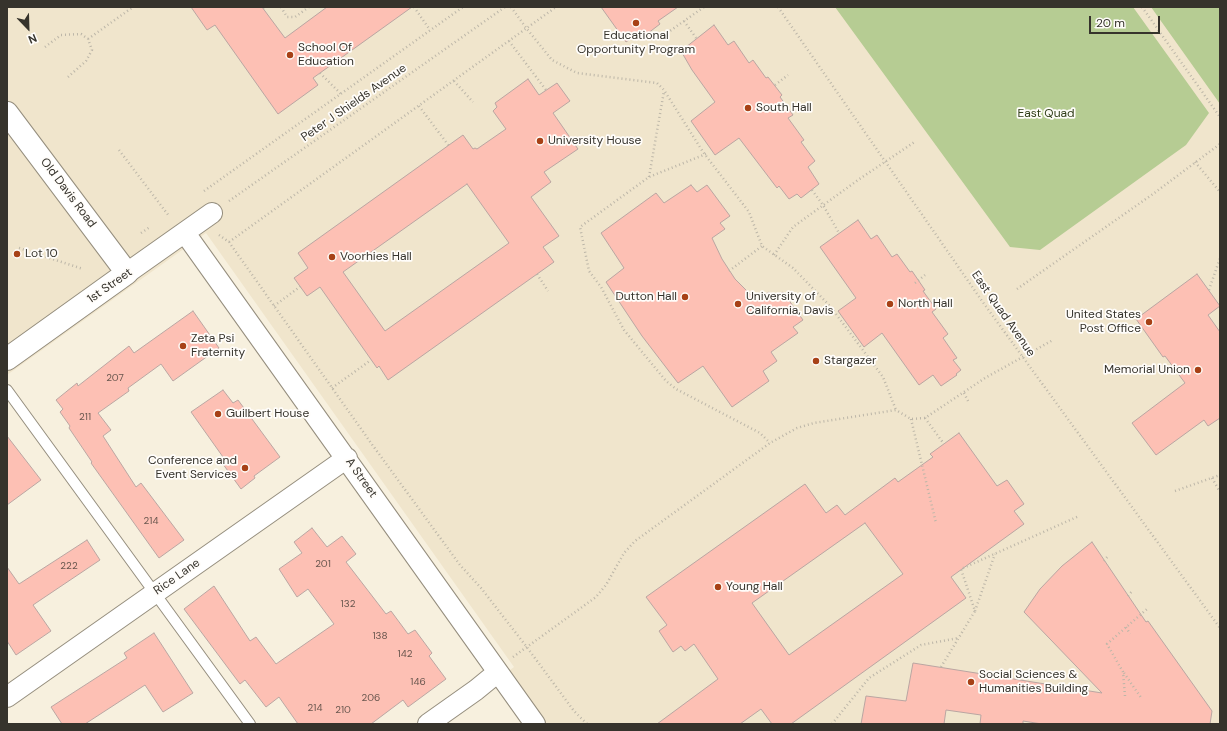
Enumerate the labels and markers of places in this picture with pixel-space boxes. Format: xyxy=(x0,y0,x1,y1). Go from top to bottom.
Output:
marker: Educational Opportunity Program xyxy=(631,18,641,28)
place label: Educational Opportunity Program xyxy=(577,29,695,57)
place label: School Of Education xyxy=(298,41,354,69)
marker: School Of Education xyxy=(285,50,295,60)
place label: South Hall xyxy=(756,101,812,115)
marker: South Hall xyxy=(743,103,753,113)
place label: University House xyxy=(548,134,641,148)
marker: University House xyxy=(535,136,545,146)
place label: Lot 10 xyxy=(25,247,58,261)
marker: Lot 10 xyxy=(12,249,22,259)
place label: Voorhies Hall xyxy=(340,250,412,264)
marker: Voorhies Hall xyxy=(327,252,337,262)
place label: Dutton Hall xyxy=(615,290,677,304)
place label: University of California, Davis xyxy=(746,290,834,318)
marker: Dutton Hall xyxy=(680,292,690,302)
place label: North Hall xyxy=(898,297,953,311)
marker: University of California, Davis xyxy=(733,299,743,309)
marker: North Hall xyxy=(885,299,895,309)
place label: United States Post Office xyxy=(1066,308,1141,336)
marker: United States Post Office xyxy=(1144,317,1154,327)
place label: Zeta Psi Fraternity xyxy=(191,332,245,360)
marker: Zeta Psi Fraternity xyxy=(178,341,188,351)
place label: Stargazer xyxy=(824,354,876,368)
marker: Stargazer xyxy=(811,356,821,366)
place label: Memorial Union xyxy=(1104,363,1190,377)
marker: Memorial Union xyxy=(1193,365,1203,375)
place label: Guilbert House xyxy=(226,407,309,421)
marker: Guilbert House xyxy=(213,409,223,419)
place label: Conference and Event Services xyxy=(148,454,237,482)
marker: Conference and Event Services xyxy=(240,463,250,473)
place label: Young Hall xyxy=(726,580,783,594)
marker: Young Hall xyxy=(713,582,723,592)
place label: Social Sciences & Humanities Building xyxy=(979,668,1088,696)
marker: Social Sciences & Humanities Building xyxy=(966,677,976,687)

